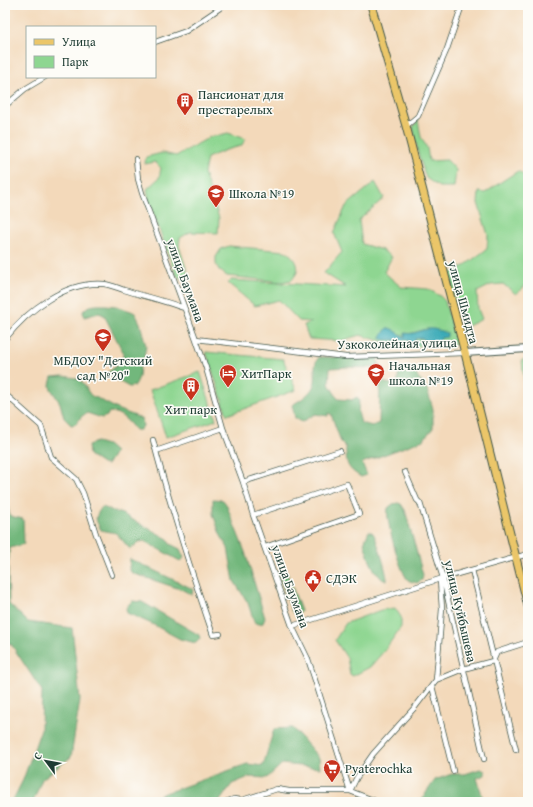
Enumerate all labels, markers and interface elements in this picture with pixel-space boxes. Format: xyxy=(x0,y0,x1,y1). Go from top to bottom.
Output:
legend xyxy=(26,26,156,78)
text: Улица xyxy=(62,33,96,50)
text: Парк xyxy=(62,53,89,70)
place label: Пансионат для престарелых xyxy=(198,85,284,119)
building icon: Пансионат для престарелых xyxy=(175,91,195,116)
school or university icon: Школа №19 xyxy=(206,183,226,208)
place label: Школа №19 xyxy=(229,184,294,203)
street label: улица Баумана xyxy=(161,235,210,325)
street label: улица Шмидта xyxy=(443,257,484,347)
school or university icon: МБДОУ "Детский сад №20" xyxy=(93,327,113,352)
street label: Узкоколейная улица xyxy=(337,333,458,354)
place label: МБДОУ "Детский сад №20" xyxy=(54,351,153,385)
place label: Начальная школа №19 xyxy=(389,356,453,390)
school or university icon: Начальная школа №19 xyxy=(366,362,386,387)
hotel icon: ХитПарк xyxy=(218,363,238,388)
place label: ХитПарк xyxy=(241,364,292,383)
building icon: Хит парк xyxy=(181,376,201,401)
place label: Хит парк xyxy=(165,400,217,419)
street label: улица Баумана xyxy=(266,541,315,631)
street label: улица Куйбышева xyxy=(439,557,482,665)
public building icon: СДЭК xyxy=(303,568,323,593)
place label: СДЭК xyxy=(326,569,357,588)
north arrow xyxy=(26,741,66,781)
text: С xyxy=(29,749,46,763)
supermarket icon: Pyaterochka xyxy=(322,758,342,783)
place label: Pyaterochka xyxy=(345,759,413,778)

